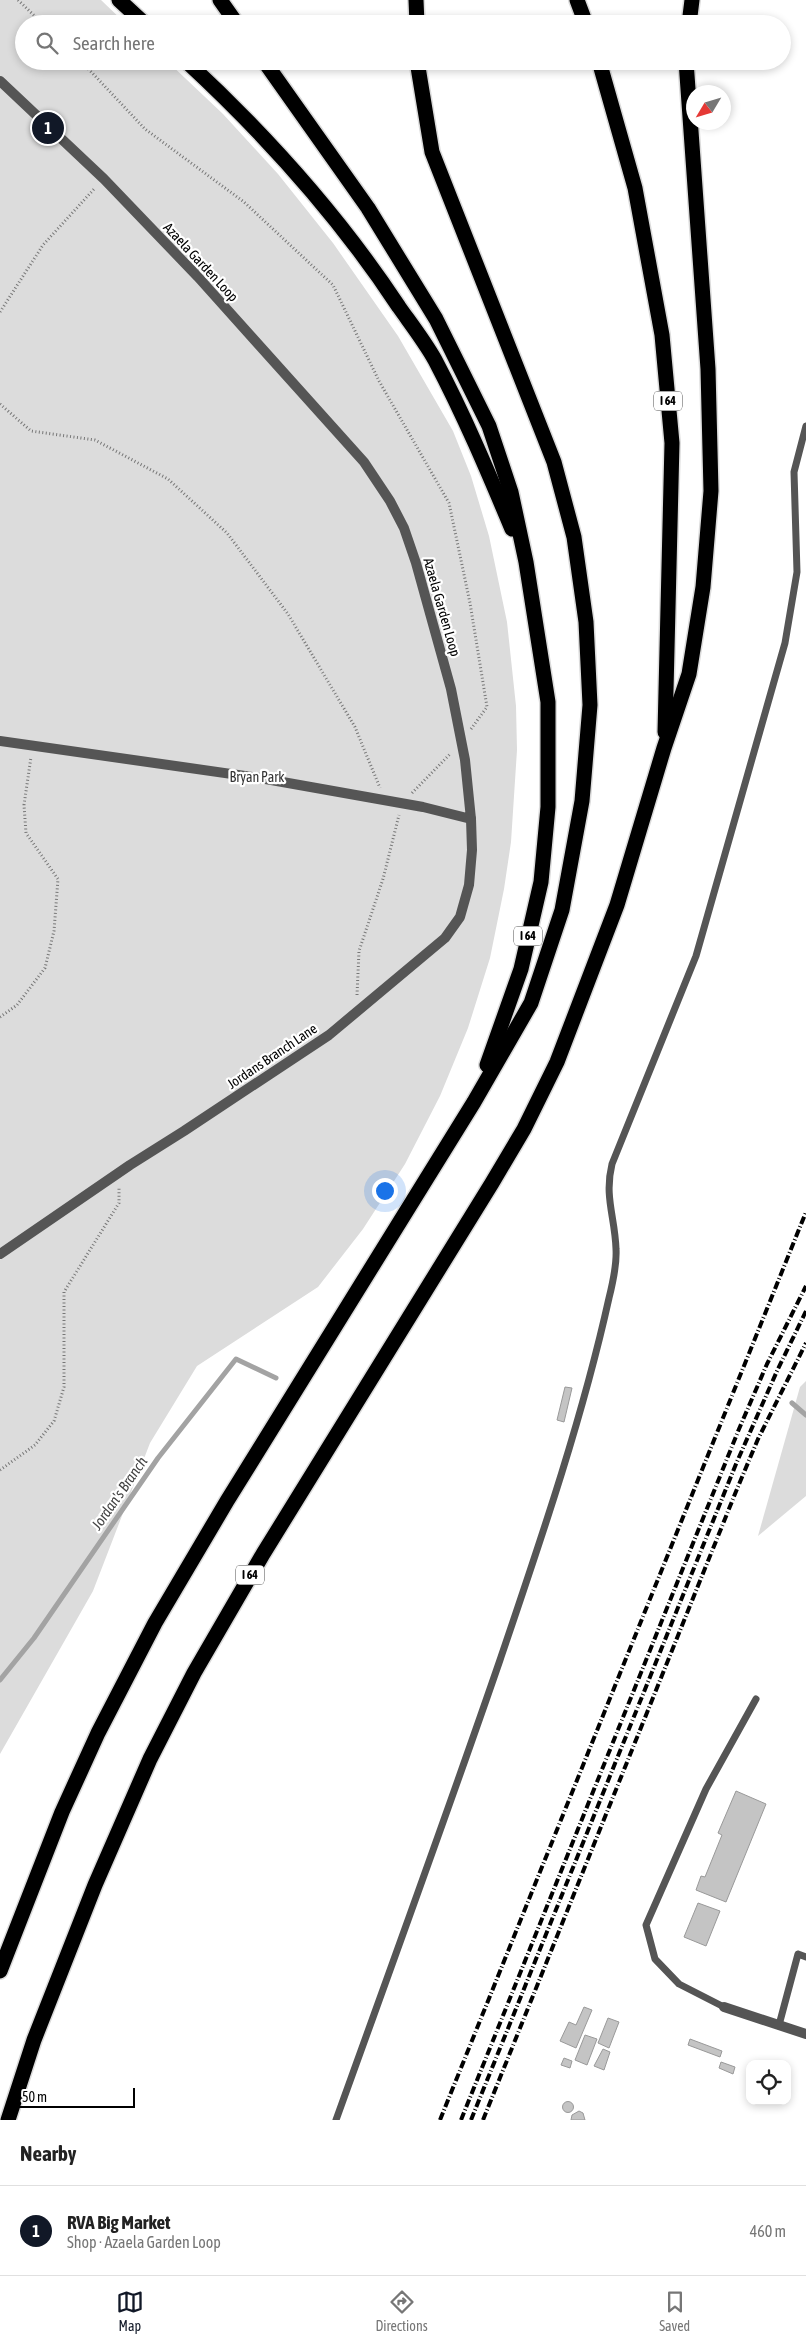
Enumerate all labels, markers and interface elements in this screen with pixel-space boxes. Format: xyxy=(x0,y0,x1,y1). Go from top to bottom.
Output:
search box xyxy=(15,15,791,70)
icon: search xyxy=(33,29,61,57)
text: Search here xyxy=(73,32,155,54)
north arrow xyxy=(686,85,731,130)
pin: 1 xyxy=(32,109,64,147)
street label: Azaela Garden Loop xyxy=(160,219,242,305)
road number: I 64 xyxy=(654,392,682,411)
street label: Azaela Garden Loop xyxy=(420,556,464,659)
park label: Bryan Park xyxy=(230,769,285,785)
road number: I 64 xyxy=(514,926,542,946)
street label: Jordans Branch Lane xyxy=(224,1020,320,1092)
your location xyxy=(372,1178,398,1204)
water label: Jordan's Branch xyxy=(87,1453,150,1533)
road number: I 64 xyxy=(236,1566,264,1584)
map controls xyxy=(746,2060,791,2105)
button: locate xyxy=(746,2060,791,2105)
scale bar xyxy=(15,2085,135,2108)
text: 50 m xyxy=(22,2089,47,2105)
text: Nearby xyxy=(20,2141,76,2165)
text: RVA Big Market xyxy=(67,2211,171,2233)
text: 1 xyxy=(32,2222,40,2240)
text: 460 m xyxy=(750,2222,786,2240)
text: Shop · Azaela Garden Loop xyxy=(67,2233,221,2251)
tab: Map xyxy=(116,2288,144,2334)
tab: Directions xyxy=(375,2288,428,2334)
tab: Saved xyxy=(659,2288,690,2334)

